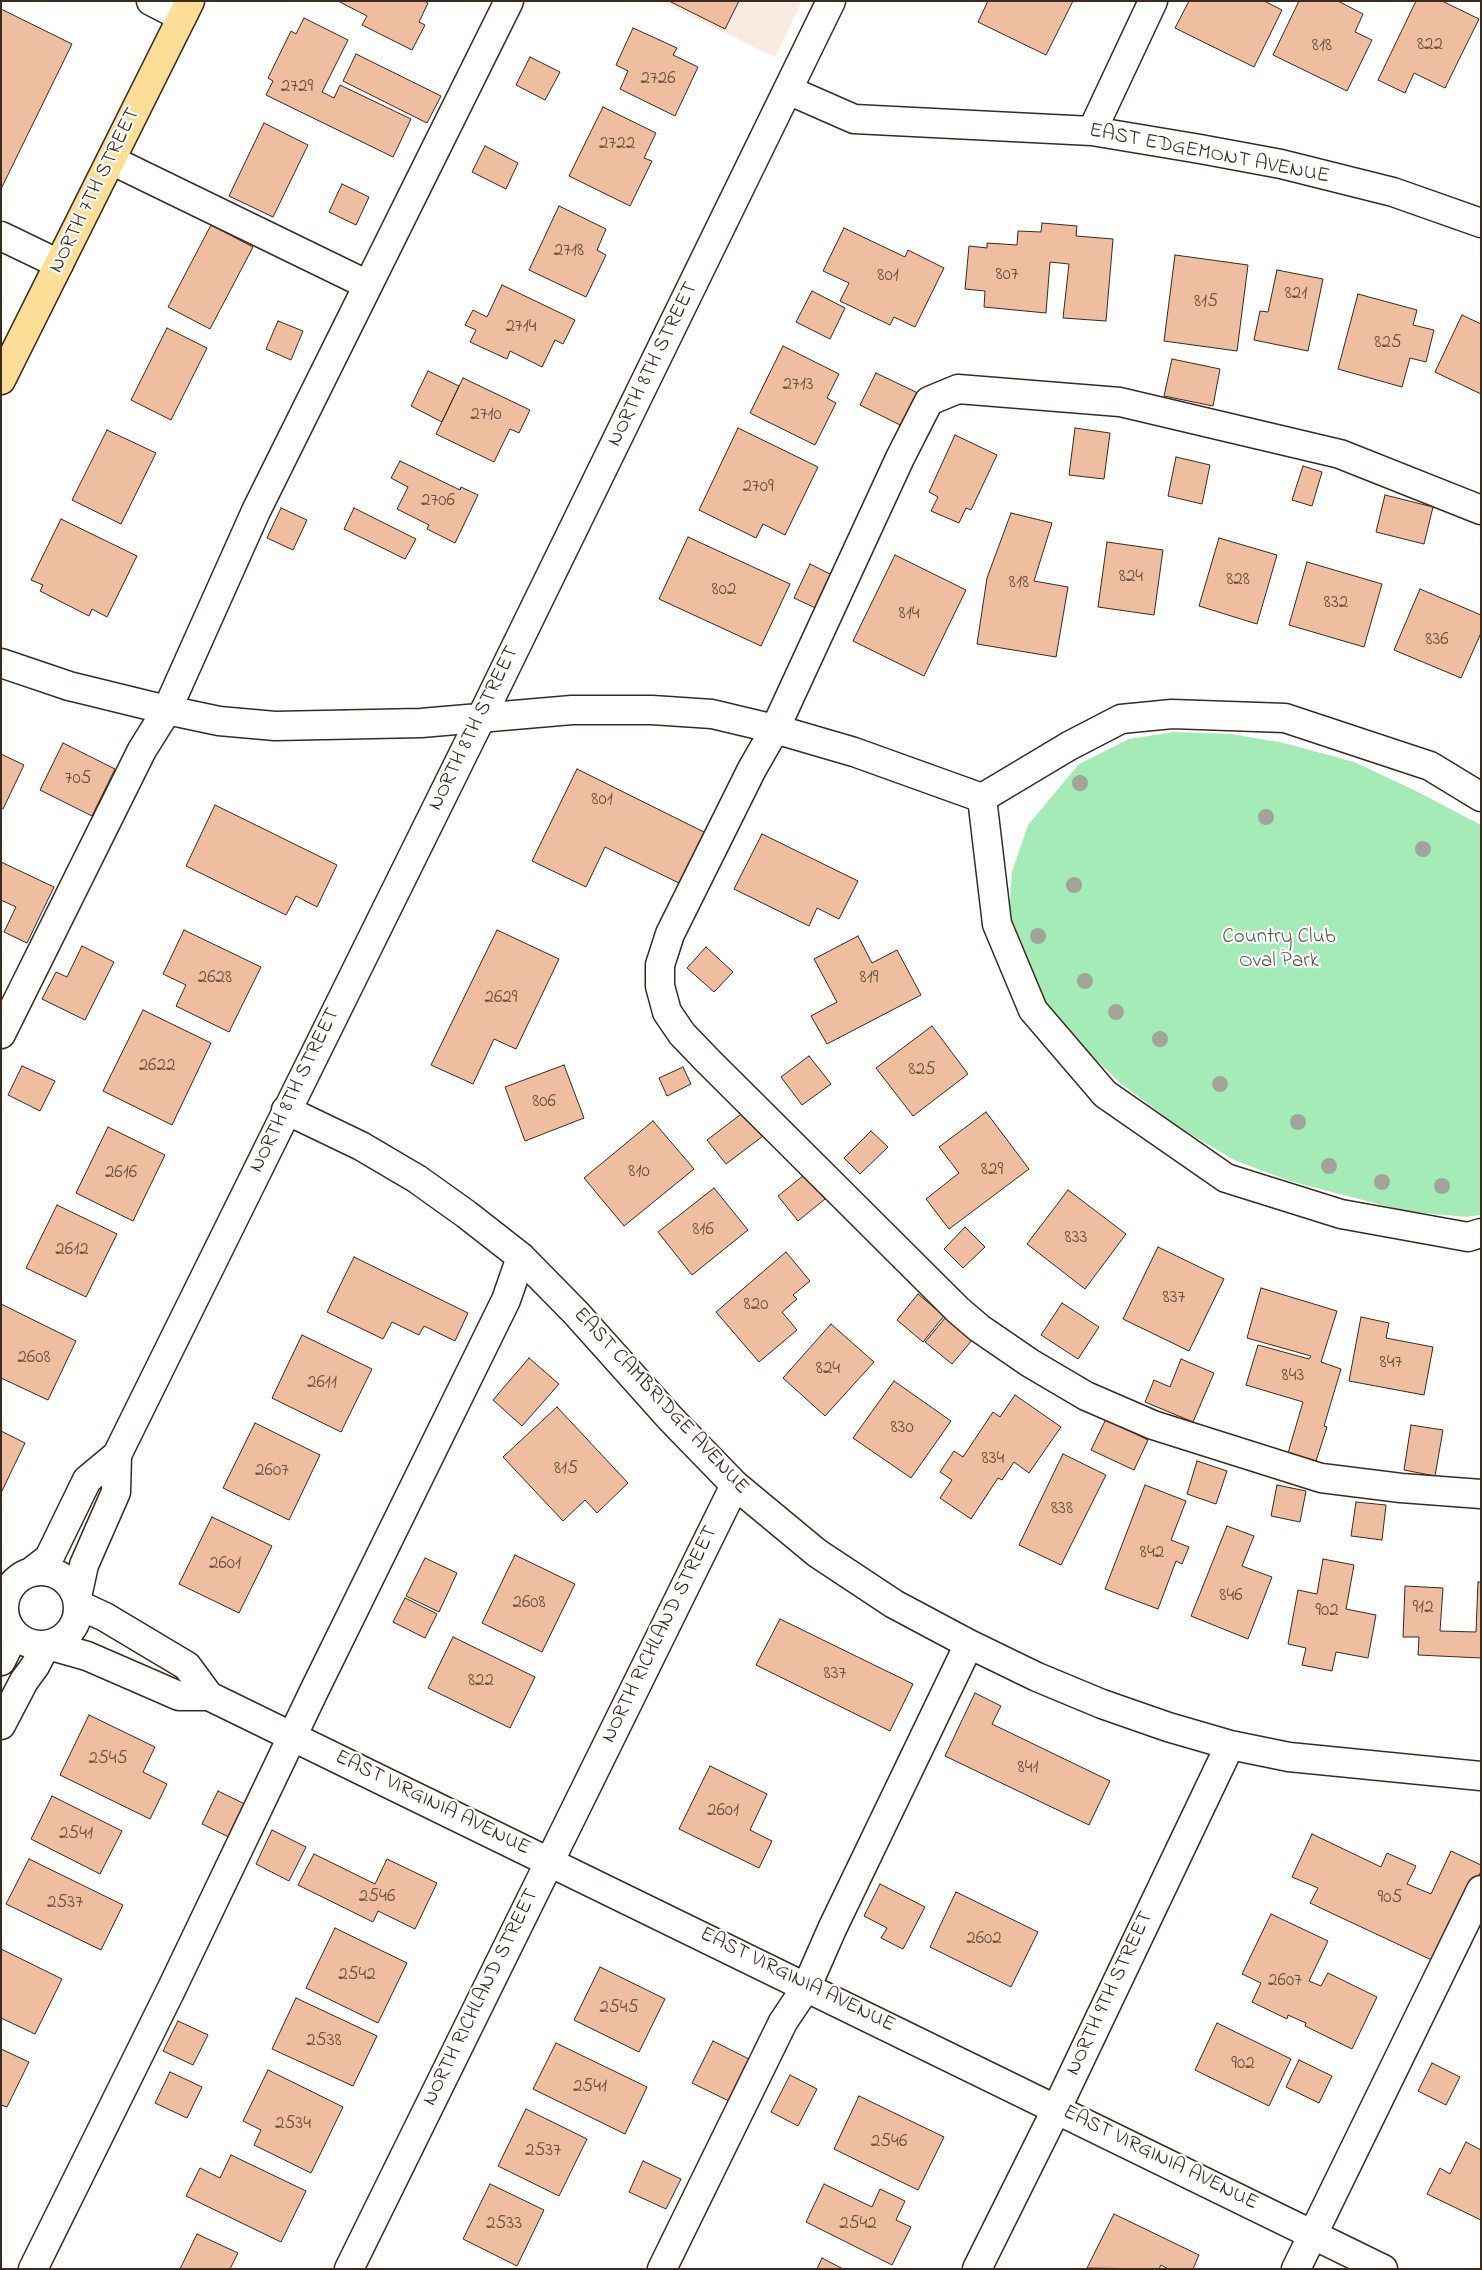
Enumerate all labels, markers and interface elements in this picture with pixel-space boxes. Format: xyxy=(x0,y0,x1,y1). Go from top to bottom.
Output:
house number: 822 xyxy=(1417,35,1443,57)
house number: 818 xyxy=(1312,36,1332,58)
house number: 2726 xyxy=(640,69,676,91)
house number: 2729 xyxy=(281,77,313,99)
street label: NORTH 7TH STREET xyxy=(45,104,147,278)
street label: EAST EDGEMONT AVENUE xyxy=(1087,119,1331,191)
house number: 2722 xyxy=(599,134,635,156)
house number: 2718 xyxy=(554,241,584,263)
house number: 807 xyxy=(995,265,1019,287)
house number: 801 xyxy=(877,266,899,288)
street label: NORTH 8TH STREET xyxy=(603,279,705,451)
house number: 821 xyxy=(1285,284,1307,306)
house number: 815 xyxy=(1194,292,1218,314)
house number: 2714 xyxy=(505,317,537,339)
house number: 825 xyxy=(1374,333,1402,355)
house number: 2713 xyxy=(782,375,814,397)
house number: 2710 xyxy=(470,405,502,427)
house number: 2709 xyxy=(742,477,774,499)
house number: 2706 xyxy=(421,491,455,513)
house number: 824 xyxy=(1119,567,1143,589)
house number: 828 xyxy=(1226,570,1250,592)
house number: 818 xyxy=(1009,573,1029,595)
house number: 802 xyxy=(712,580,736,602)
house number: 832 xyxy=(1324,593,1348,615)
house number: 814 xyxy=(899,604,919,626)
house number: 836 xyxy=(1425,630,1449,652)
street label: NORTH 8TH STREET xyxy=(424,643,526,815)
house number: 705 xyxy=(65,769,91,791)
house number: 801 xyxy=(591,790,613,812)
park label: Country Club Oval Park xyxy=(1222,926,1336,976)
house number: 2628 xyxy=(198,968,232,990)
house number: 819 xyxy=(860,968,878,990)
house number: 2629 xyxy=(485,988,517,1010)
street label: NORTH 8TH STREET xyxy=(245,1005,347,1177)
house number: 2622 xyxy=(139,1056,175,1078)
house number: 825 xyxy=(908,1060,936,1082)
house number: 806 xyxy=(532,1092,556,1114)
house number: 829 xyxy=(981,1160,1003,1182)
house number: 810 xyxy=(628,1162,650,1184)
house number: 2616 xyxy=(105,1163,137,1185)
house number: 816 xyxy=(692,1220,714,1242)
house number: 833 xyxy=(1065,1228,1087,1250)
house number: 2612 xyxy=(55,1240,89,1262)
house number: 837 xyxy=(1163,1288,1185,1310)
house number: 820 xyxy=(744,1295,768,1317)
street label: EAST CAMBRIDGE AVENUE xyxy=(567,1303,753,1501)
house number: 2608 xyxy=(17,1348,51,1370)
house number: 847 xyxy=(1380,1353,1402,1375)
house number: 824 xyxy=(816,1359,840,1381)
house number: 843 xyxy=(1282,1366,1304,1388)
house number: 2611 xyxy=(307,1373,337,1395)
house number: 830 xyxy=(890,1418,914,1440)
house number: 834 xyxy=(982,1449,1004,1471)
house number: 815 xyxy=(554,1459,578,1481)
house number: 2607 xyxy=(255,1461,289,1483)
house number: 838 xyxy=(1051,1499,1073,1521)
street label: NORTH RICHLAND STREET xyxy=(597,1522,725,1748)
house number: 842 xyxy=(1140,1543,1164,1565)
house number: 2601 xyxy=(209,1554,241,1576)
house number: 846 xyxy=(1219,1586,1243,1608)
house number: 2608 xyxy=(512,1593,546,1615)
house number: 912 xyxy=(1412,1598,1434,1620)
house number: 902 xyxy=(1315,1601,1339,1623)
house number: 837 xyxy=(824,1664,846,1686)
house number: 822 xyxy=(468,1671,494,1693)
street label: EAST VIRGINIA AVENUE xyxy=(330,1746,534,1862)
house number: 2545 xyxy=(88,1749,128,1771)
house number: 841 xyxy=(1018,1758,1038,1780)
house number: 2601 xyxy=(707,1801,739,1823)
house number: 2541 xyxy=(59,1824,93,1846)
street label: NORTH RICHLAND STREET xyxy=(418,1885,546,2111)
house number: 2546 xyxy=(359,1887,395,1909)
house number: 905 xyxy=(1378,1888,1402,1910)
house number: 2537 xyxy=(47,1893,83,1915)
street label: NORTH 9TH STREET xyxy=(1062,1908,1160,2080)
street label: EAST VIRGINIA AVENUE xyxy=(695,1923,899,2039)
house number: 2602 xyxy=(966,1929,1002,1951)
house number: 2542 xyxy=(338,1965,376,1987)
house number: 2607 xyxy=(1268,1971,1302,1993)
house number: 2545 xyxy=(599,1998,639,2020)
house number: 2538 xyxy=(306,2031,342,2053)
house number: 902 xyxy=(1231,2054,1255,2076)
house number: 2541 xyxy=(573,2077,607,2099)
street label: EAST VIRGINIA AVENUE xyxy=(1058,2101,1262,2217)
house number: 2534 xyxy=(275,2114,311,2136)
house number: 2546 xyxy=(871,2132,907,2154)
house number: 2537 xyxy=(525,2141,561,2163)
house number: 2533 xyxy=(486,2214,522,2236)
house number: 2542 xyxy=(839,2214,877,2236)

